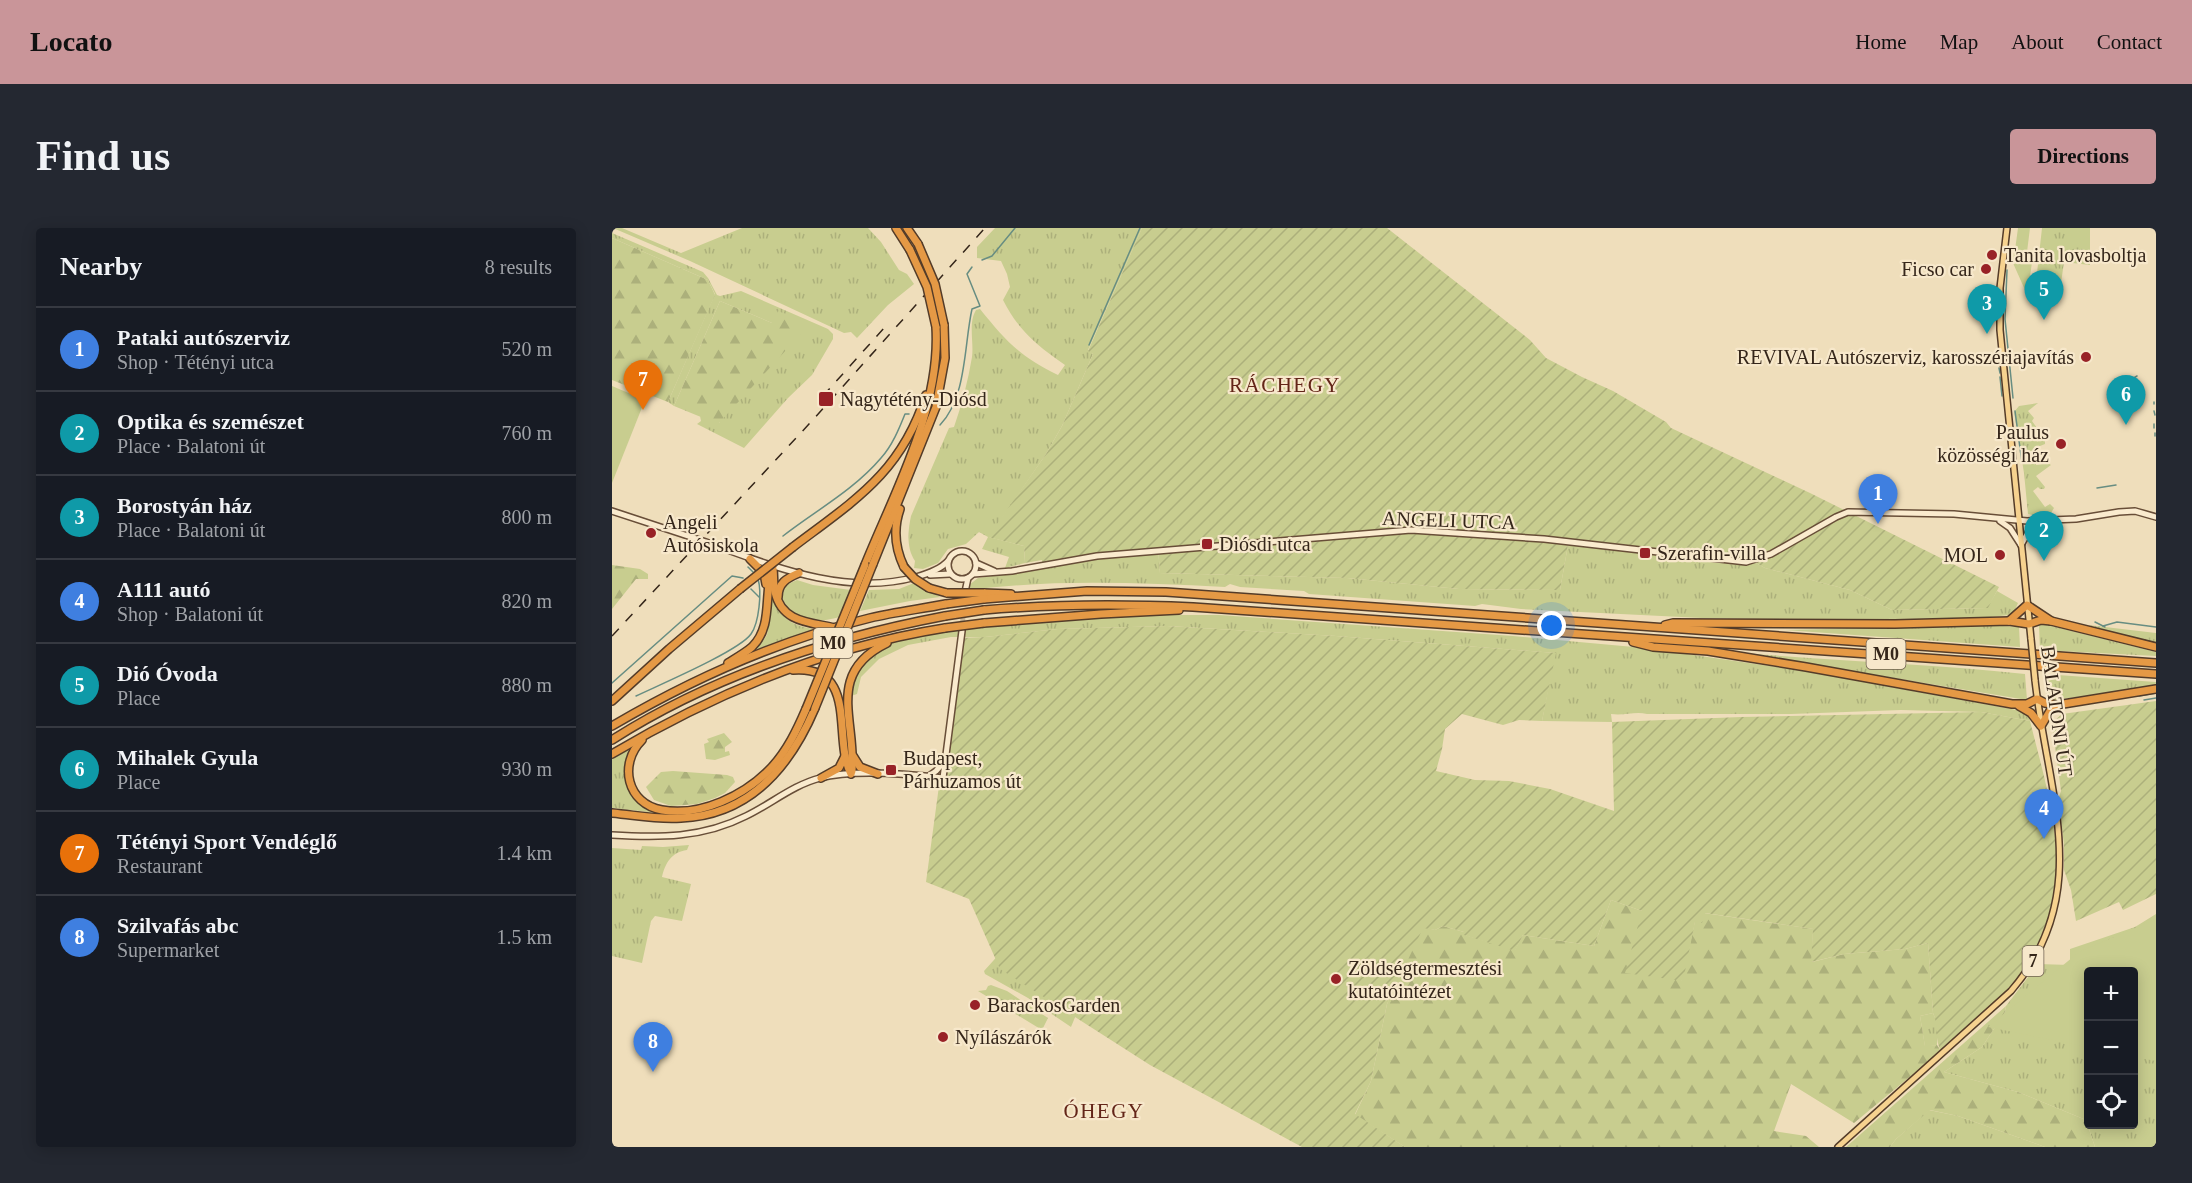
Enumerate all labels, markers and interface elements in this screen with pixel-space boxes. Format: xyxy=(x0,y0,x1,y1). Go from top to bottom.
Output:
text: Locato xyxy=(30,26,112,57)
text: Home xyxy=(1855,30,1907,54)
text: Map xyxy=(1940,30,1978,54)
text: About xyxy=(2011,30,2064,54)
text: Contact xyxy=(2097,30,2162,54)
button: Directions xyxy=(2010,129,2156,184)
text: Find us xyxy=(36,133,170,179)
place label: Tanita lovasboltja xyxy=(2004,244,2147,267)
marker: Tanita lovasboltja xyxy=(1985,248,1999,262)
text: Nearby xyxy=(60,252,142,281)
text: 8 results xyxy=(485,256,552,278)
place label: Ficso car xyxy=(1901,258,1974,280)
marker: Ficso car xyxy=(1979,262,1993,276)
pin: 5 xyxy=(2024,270,2064,320)
pin: 3 xyxy=(1968,285,2006,334)
text: Pataki autószerviz xyxy=(117,325,290,350)
text: 1 xyxy=(75,338,85,360)
text: 520 m xyxy=(501,338,552,360)
place label: REVIVAL Autószerviz, karosszériajavítás xyxy=(1737,346,2074,369)
marker: REVIVAL Autószerviz, karosszériajavítás xyxy=(2079,350,2093,364)
text: Shop · Tétényi utca xyxy=(117,351,274,373)
pin: 7 xyxy=(624,360,663,410)
district label: RÁCHEGY xyxy=(1229,373,1341,397)
pin: 6 xyxy=(2106,376,2146,425)
place label: Nagytétény-Diósd xyxy=(840,388,987,411)
marker: Nagytétény-Diósd xyxy=(817,390,835,408)
text: Optika és szemészet xyxy=(117,409,304,434)
place label: Paulus közösségi ház xyxy=(1937,421,2049,467)
text: 2 xyxy=(75,422,85,444)
text: 760 m xyxy=(501,422,552,444)
text: Place · Balatoni út xyxy=(117,435,265,457)
marker: Paulus közösségi ház xyxy=(2054,437,2068,451)
pin: 1 xyxy=(1858,474,1898,524)
text: Borostyán ház xyxy=(117,493,252,518)
text: 3 xyxy=(75,506,85,528)
text: 800 m xyxy=(501,506,552,528)
street label: ANGELI UTCA xyxy=(1382,507,1517,533)
place label: Angeli Autósiskola xyxy=(663,511,759,556)
pin: 2 xyxy=(2024,512,2064,561)
text: Place · Balatoni út xyxy=(117,519,265,541)
marker: Angeli Autósiskola xyxy=(644,526,658,540)
place label: Diósdi utca xyxy=(1219,533,1311,555)
marker: Diósdi utca xyxy=(1200,537,1214,551)
place label: Szerafin-villa xyxy=(1657,542,1766,564)
place label: MOL xyxy=(1944,544,1988,566)
marker: Szerafin-villa xyxy=(1638,546,1652,560)
marker: MOL xyxy=(1993,548,2007,562)
text: A111 autó xyxy=(117,577,211,602)
text: 4 xyxy=(75,590,85,612)
text: 820 m xyxy=(501,590,552,612)
text: Shop · Balatoni út xyxy=(117,603,263,625)
your location xyxy=(1537,611,1566,640)
road number: M0 xyxy=(814,628,852,658)
road number: M0 xyxy=(1866,639,1906,669)
street label: BALATONI ÚT xyxy=(2037,644,2078,778)
text: Dió Óvoda xyxy=(117,661,218,686)
text: 5 xyxy=(75,674,85,696)
text: 880 m xyxy=(501,674,552,696)
text: Place xyxy=(117,687,160,709)
text: Mihalek Gyula xyxy=(117,745,258,770)
place label: Budapest, Párhuzamos út xyxy=(903,747,1022,792)
text: 6 xyxy=(75,758,85,780)
text: 930 m xyxy=(501,758,552,780)
marker: Budapest, Párhuzamos út xyxy=(884,763,898,777)
text: Place xyxy=(117,771,160,793)
pin: 4 xyxy=(2024,790,2064,839)
text: Tétényi Sport Vendéglő xyxy=(117,829,337,854)
text: 7 xyxy=(75,842,85,864)
text: 1.4 km xyxy=(496,842,552,864)
text: Restaurant xyxy=(117,855,203,877)
text: Szilvafás abc xyxy=(117,913,239,938)
text: 8 xyxy=(75,926,85,948)
text: 1.5 km xyxy=(496,926,552,948)
text: Supermarket xyxy=(117,939,219,961)
road number: 7 xyxy=(2022,946,2044,976)
place label: Zöldségtermesztési kutatóintézet xyxy=(1348,957,1503,1002)
map controls xyxy=(2084,967,2138,1129)
button: + xyxy=(2084,967,2138,1021)
marker: Zöldségtermesztési kutatóintézet xyxy=(1329,972,1343,986)
place label: BarackosGarden xyxy=(987,994,1120,1016)
marker: BarackosGarden xyxy=(968,998,982,1012)
button: − xyxy=(2084,1021,2138,1075)
pin: 8 xyxy=(634,1022,672,1072)
place label: Nyílászárók xyxy=(955,1026,1052,1049)
marker: Nyílászárók xyxy=(936,1030,950,1044)
button: locate xyxy=(2084,1075,2138,1129)
district label: ÓHEGY xyxy=(1064,1099,1145,1123)

